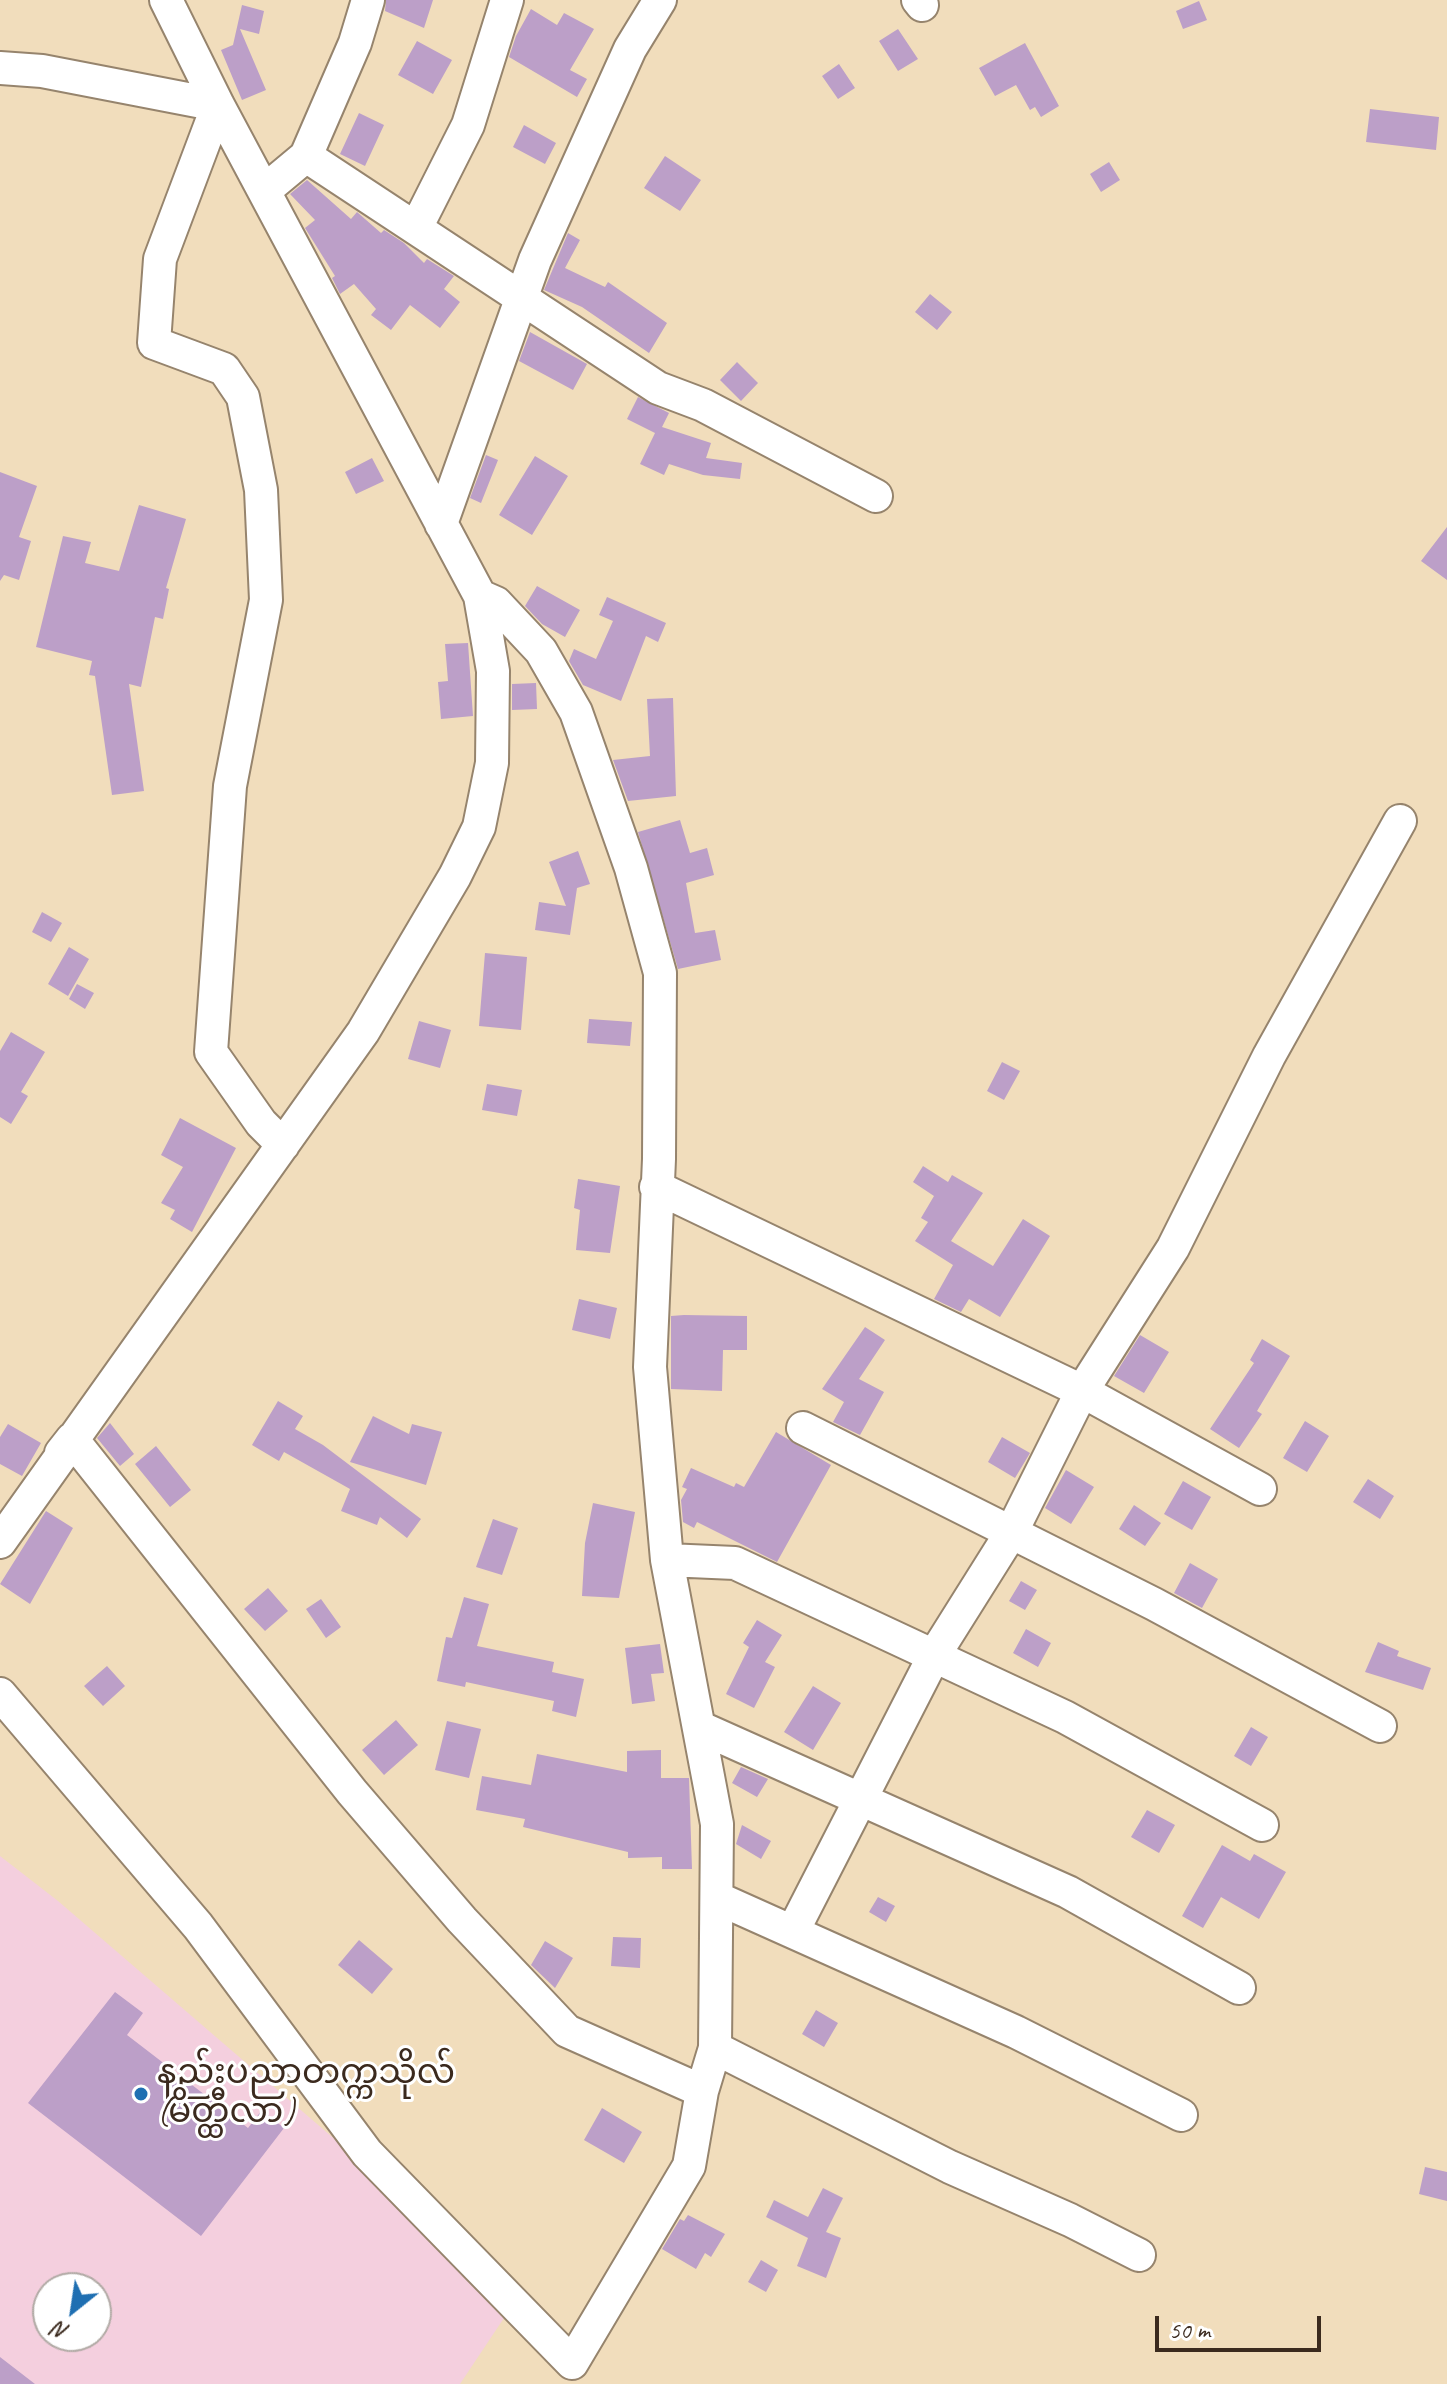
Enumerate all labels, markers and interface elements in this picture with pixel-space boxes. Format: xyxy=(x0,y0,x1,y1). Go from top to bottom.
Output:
place label: နည်းပညာတက္ကသိုလ် (မိတ္ထီလာ) xyxy=(157,2054,455,2134)
marker: နည်းပညာတက္ကသိုလ် (မိတ္ထီလာ) xyxy=(132,2085,150,2103)
north arrow xyxy=(32,2272,112,2352)
scale bar xyxy=(1159,2300,1325,2350)
text: 50 m xyxy=(1169,2315,1210,2345)
text: N xyxy=(48,2316,74,2347)

